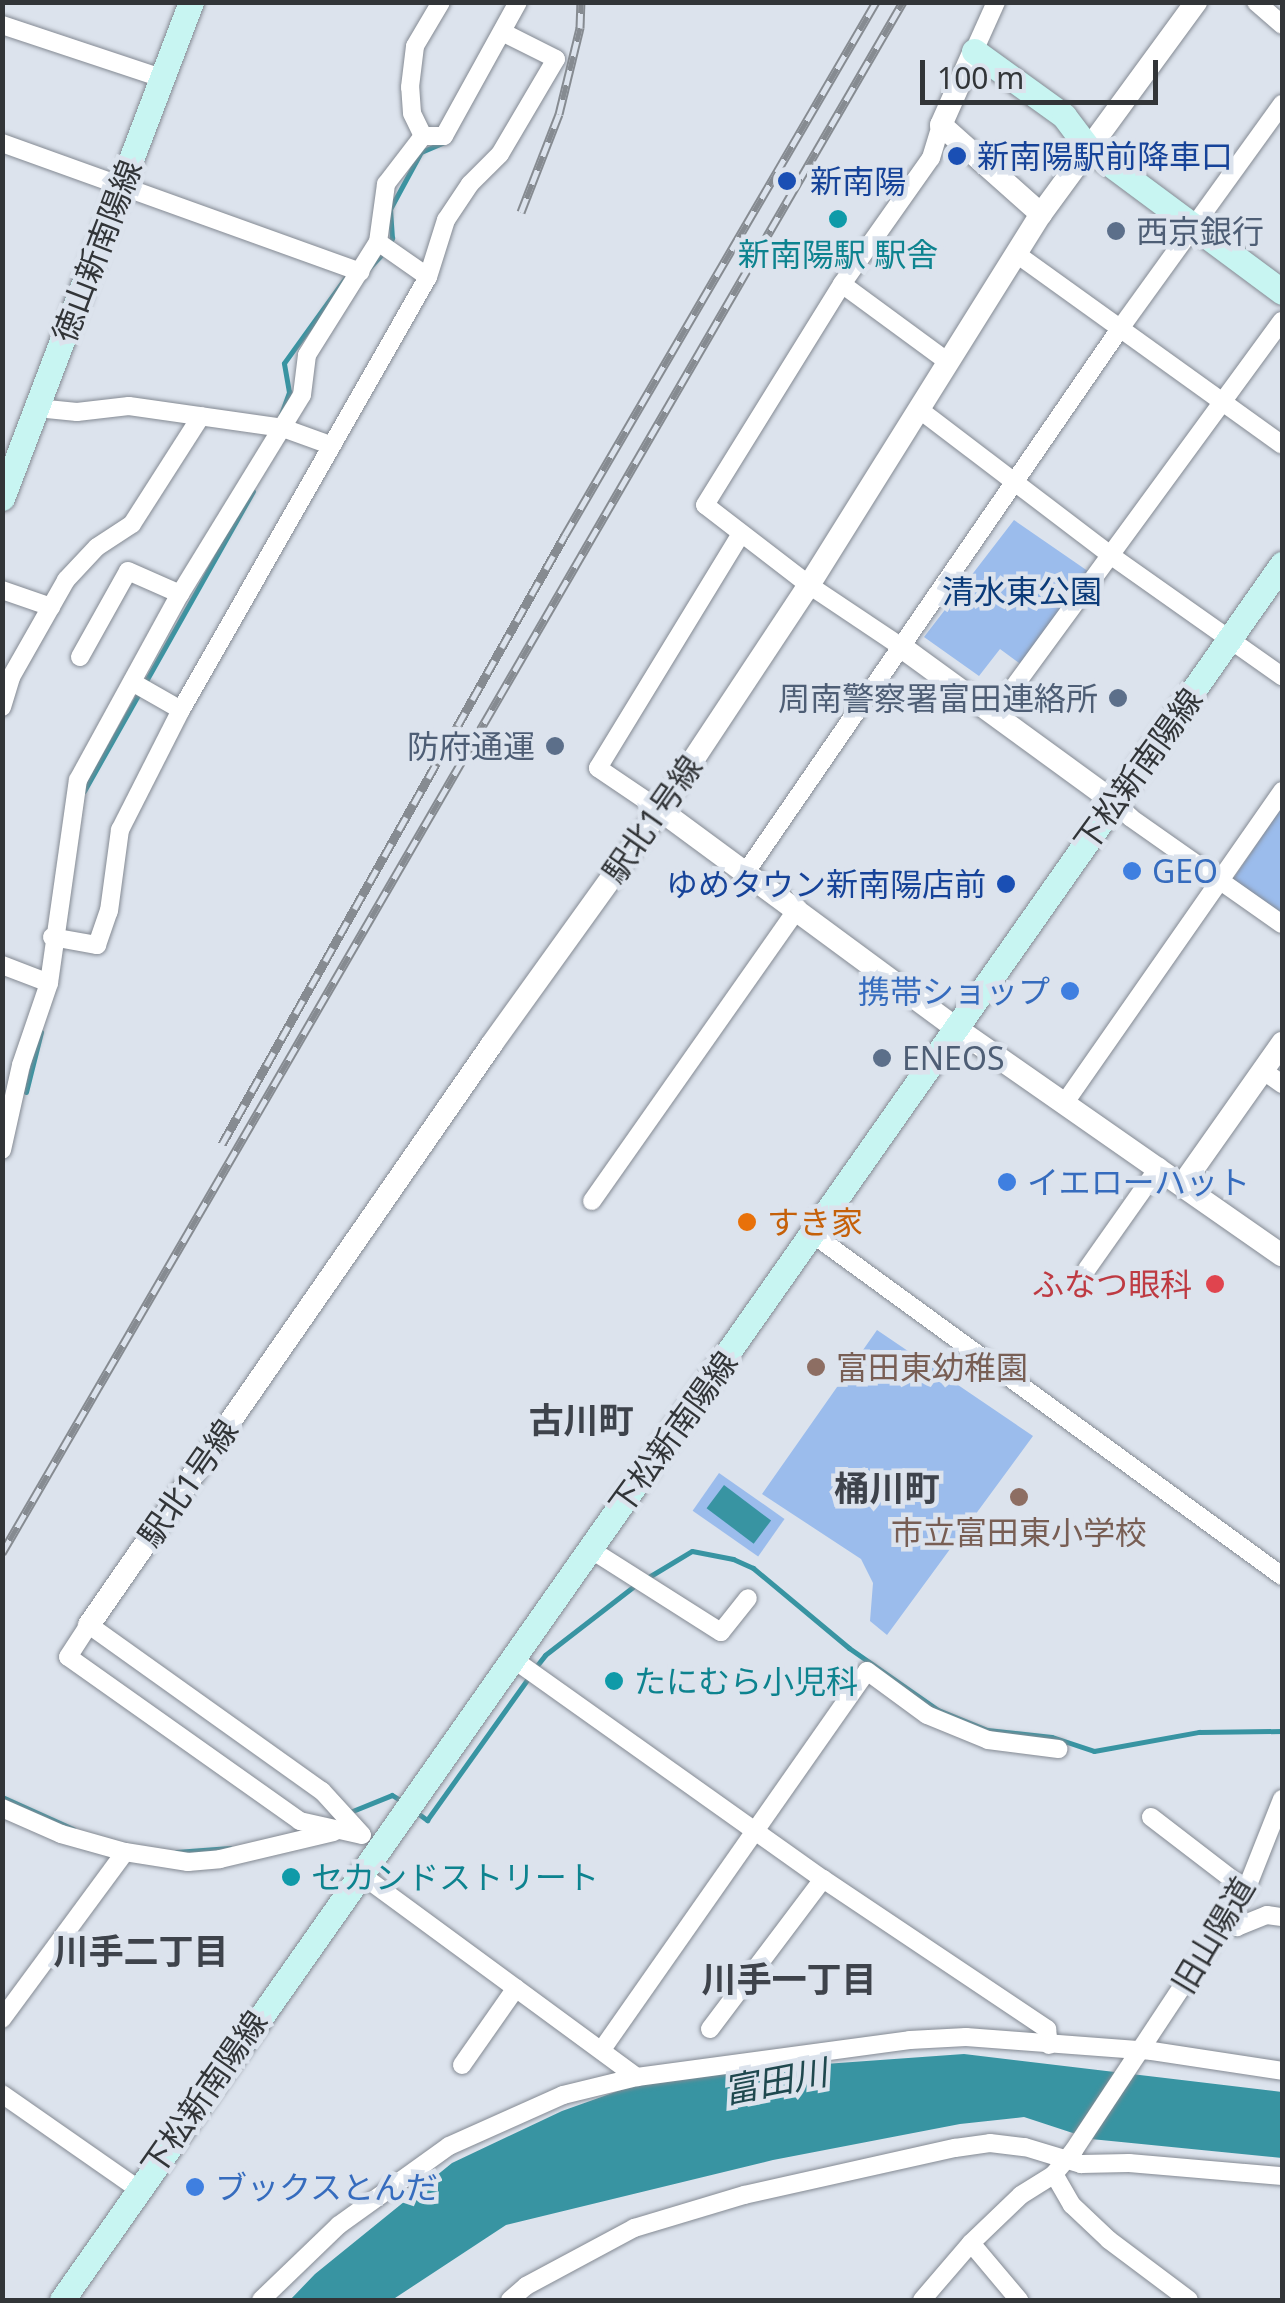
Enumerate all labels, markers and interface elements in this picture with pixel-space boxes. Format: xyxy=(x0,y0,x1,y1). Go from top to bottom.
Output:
scale bar xyxy=(925,40,1162,102)
text: 100 m xyxy=(937,57,1024,98)
place label: 新南陽駅前降車口 xyxy=(977,137,1233,175)
marker: 新南陽駅前降車口 xyxy=(946,145,968,167)
street label: 徳山新南陽線 xyxy=(45,154,149,348)
place label: 新南陽 xyxy=(810,162,906,200)
marker: 新南陽 xyxy=(774,168,800,194)
marker: 新南陽駅 駅舎 xyxy=(827,208,849,230)
place label: 西京銀行 xyxy=(1136,212,1264,250)
marker: 西京銀行 xyxy=(1105,220,1127,242)
place label: 新南陽駅 駅舎 xyxy=(738,235,938,273)
park label: 清水東公園 xyxy=(942,572,1102,610)
place label: 周南警察署富田連絡所 xyxy=(778,679,1098,717)
street label: 下松新南陽線 xyxy=(1066,681,1210,859)
marker: 周南警察署富田連絡所 xyxy=(1107,687,1129,709)
place label: 防府通運 xyxy=(407,727,535,765)
marker: 防府通運 xyxy=(544,735,566,757)
street label: 駅北1号線 xyxy=(594,748,710,890)
place label: GEO xyxy=(1152,852,1218,890)
marker: GEO xyxy=(1121,860,1143,882)
place label: ゆめタウン新南陽店前 xyxy=(666,865,986,903)
marker: ゆめタウン新南陽店前 xyxy=(995,873,1017,895)
place label: 携帯ショップ xyxy=(858,972,1050,1010)
marker: 携帯ショップ xyxy=(1059,980,1081,1002)
place label: ENEOS xyxy=(902,1039,1004,1077)
marker: ENEOS xyxy=(871,1047,893,1069)
place label: イエローハット xyxy=(1027,1163,1251,1201)
marker: イエローハット xyxy=(996,1171,1018,1193)
place label: すき家 xyxy=(767,1203,863,1241)
marker: すき家 xyxy=(736,1211,758,1233)
place label: ふなつ眼科 xyxy=(1032,1265,1192,1303)
marker: ふなつ眼科 xyxy=(1202,1271,1228,1297)
street label: 下松新南陽線 xyxy=(601,1344,745,1522)
place label: 富田東幼稚園 xyxy=(836,1348,1028,1386)
marker: 富田東幼稚園 xyxy=(805,1356,827,1378)
district label: 古川町 xyxy=(529,1399,633,1441)
street label: 駅北1号線 xyxy=(130,1412,246,1554)
district label: 桶川町 xyxy=(835,1467,939,1509)
marker: 市立富田東小学校 xyxy=(1008,1486,1030,1508)
place label: 市立富田東小学校 xyxy=(891,1513,1147,1551)
place label: たにむら小児科 xyxy=(634,1662,858,1700)
marker: たにむら小児科 xyxy=(603,1670,625,1692)
place label: セカンドストリート xyxy=(311,1858,599,1896)
marker: セカンドストリート xyxy=(280,1866,302,1888)
street label: 旧山陽道 xyxy=(1164,1870,1262,2000)
district label: 川手二丁目 xyxy=(54,1930,228,1972)
district label: 川手一丁目 xyxy=(702,1958,876,2000)
street label: 下松新南陽線 xyxy=(133,2003,275,2183)
water label: 富田川 xyxy=(719,2050,831,2112)
place label: ブックスとんだ xyxy=(215,2168,439,2206)
marker: ブックスとんだ xyxy=(184,2176,206,2198)

